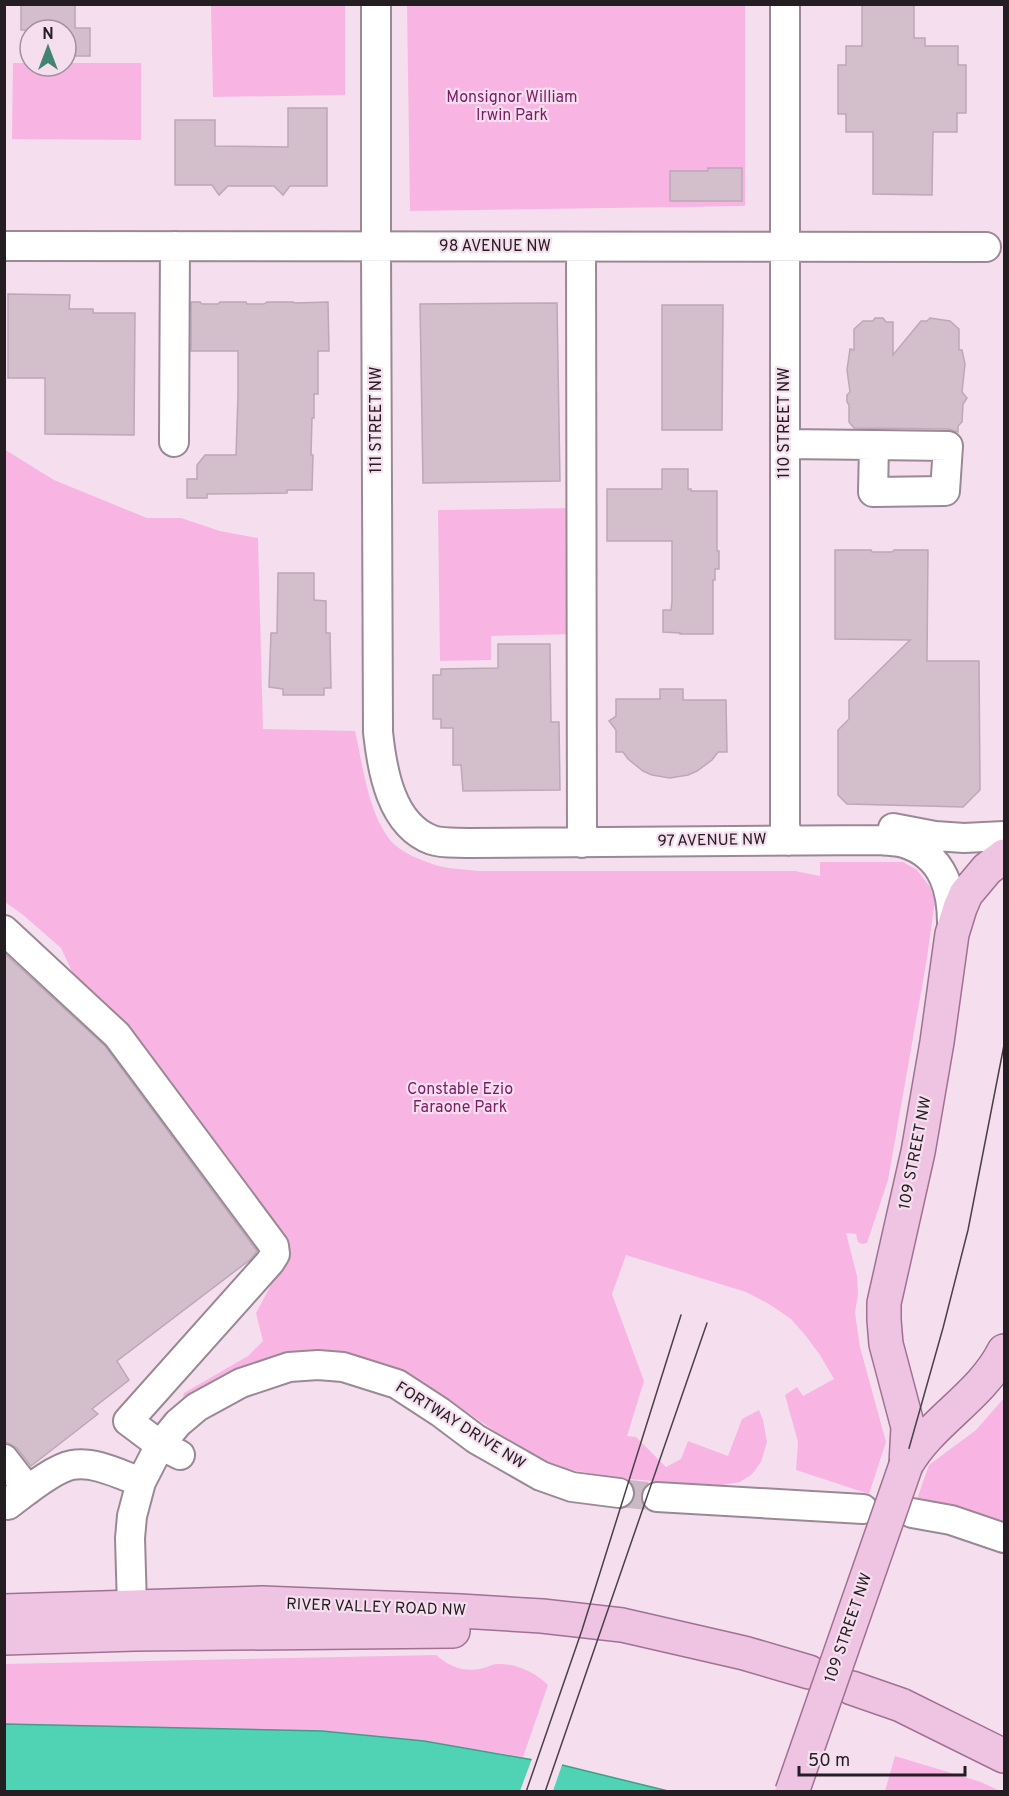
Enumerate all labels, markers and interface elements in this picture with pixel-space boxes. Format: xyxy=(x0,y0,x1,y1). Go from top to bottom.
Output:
north arrow xyxy=(18,18,78,78)
text: N xyxy=(42,25,54,45)
park label: Monsignor William Irwin Park xyxy=(446,88,578,126)
street label: 98 AVENUE NW xyxy=(439,237,551,257)
street label: 111 STREET NW xyxy=(367,367,387,473)
street label: 110 STREET NW xyxy=(775,367,795,479)
street label: 97 AVENUE NW xyxy=(657,830,767,852)
park label: Constable Ezio Faraone Park xyxy=(407,1080,513,1118)
street label: 109 STREET NW xyxy=(895,1095,937,1211)
street label: FORTWAY DRIVE NW xyxy=(391,1378,529,1474)
street label: 109 STREET NW xyxy=(821,1570,877,1686)
street label: RIVER VALLEY ROAD NW xyxy=(286,1595,466,1621)
scale bar xyxy=(799,1739,966,1777)
text: 50 m xyxy=(808,1750,850,1773)

